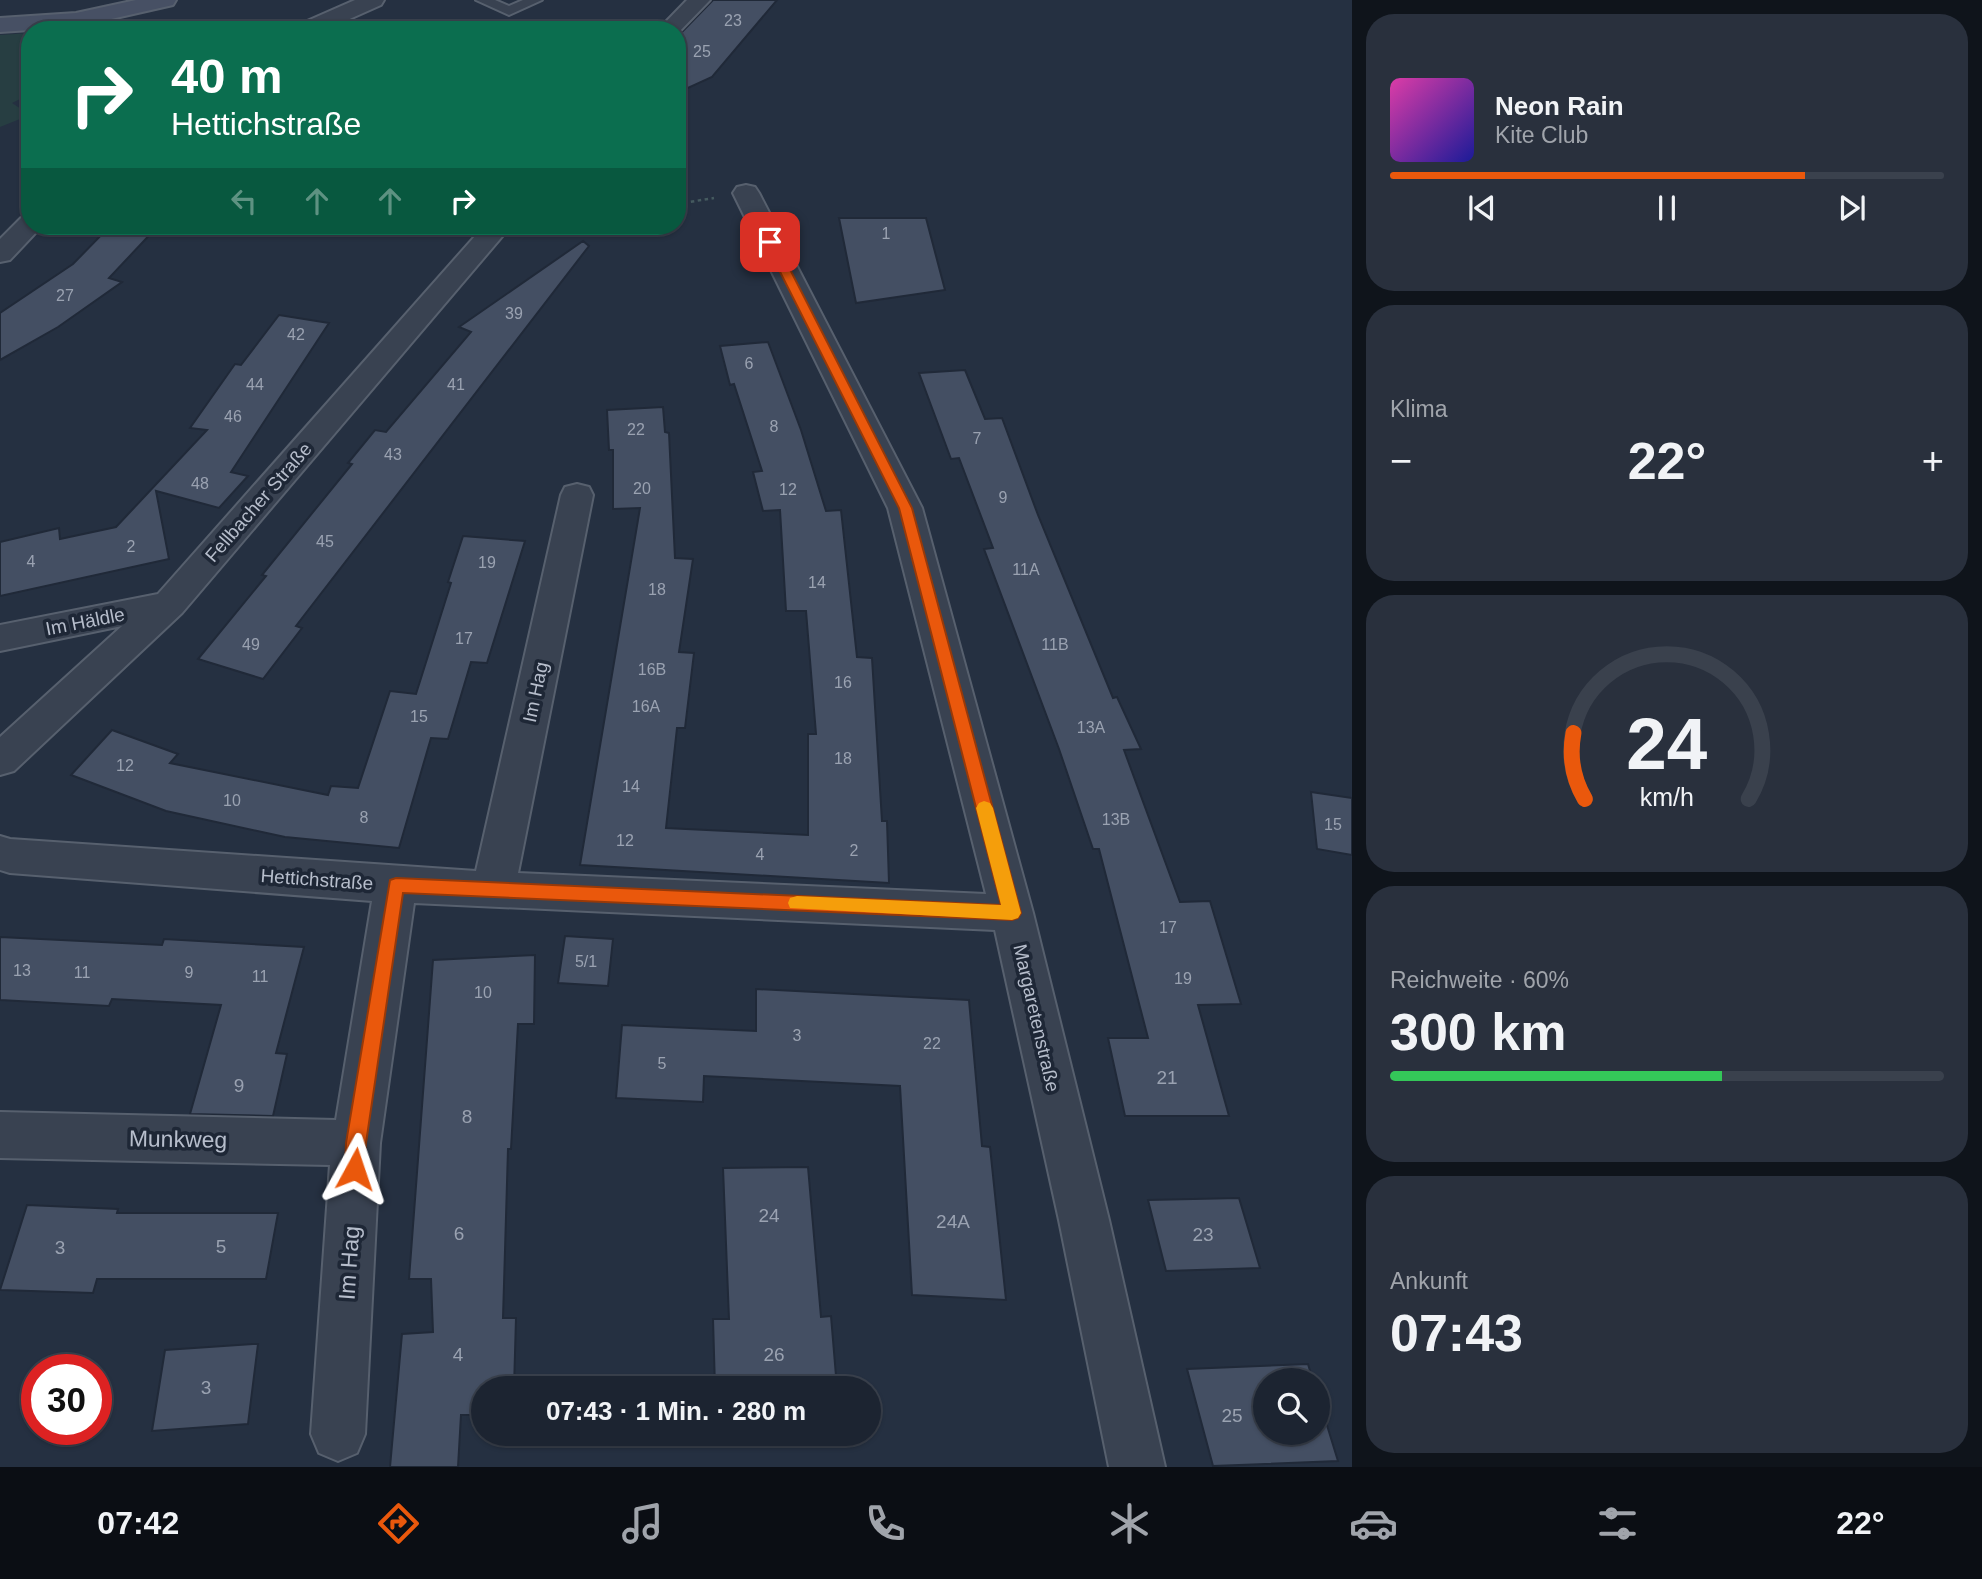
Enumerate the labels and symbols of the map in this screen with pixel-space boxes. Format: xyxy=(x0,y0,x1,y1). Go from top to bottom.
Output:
house number: 23 xyxy=(724,12,742,29)
house number: 25 xyxy=(693,43,711,60)
pin xyxy=(740,212,800,272)
house number: 1 xyxy=(882,225,891,242)
house number: 27 xyxy=(56,287,74,304)
house number: 39 xyxy=(505,305,523,322)
house number: 42 xyxy=(287,326,305,343)
house number: 6 xyxy=(745,355,754,372)
house number: 44 xyxy=(246,376,264,393)
house number: 41 xyxy=(447,376,465,393)
house number: 46 xyxy=(224,408,242,425)
house number: 8 xyxy=(770,418,779,435)
house number: 22 xyxy=(627,421,645,438)
house number: 7 xyxy=(973,430,982,447)
street label: Fellbacher Straße xyxy=(201,438,316,566)
house number: 43 xyxy=(384,446,402,463)
house number: 48 xyxy=(191,475,209,492)
house number: 20 xyxy=(633,480,651,497)
house number: 12 xyxy=(779,481,797,498)
house number: 9 xyxy=(999,489,1008,506)
house number: 45 xyxy=(316,533,334,550)
house number: 2 xyxy=(127,538,136,555)
house number: 4 xyxy=(27,553,36,570)
house number: 19 xyxy=(478,554,496,571)
house number: 11A xyxy=(1012,561,1040,578)
house number: 14 xyxy=(808,574,826,591)
house number: 18 xyxy=(648,581,666,598)
street label: Im Häldle xyxy=(44,604,126,639)
house number: 17 xyxy=(455,630,473,647)
house number: 49 xyxy=(242,636,260,653)
house number: 11B xyxy=(1041,636,1069,653)
street label: Im Hag xyxy=(519,660,552,724)
house number: 16B xyxy=(638,661,666,678)
house number: 16 xyxy=(834,674,852,691)
house number: 16A xyxy=(632,698,661,715)
house number: 15 xyxy=(410,708,428,725)
house number: 13A xyxy=(1077,719,1106,736)
house number: 18 xyxy=(834,750,852,767)
house number: 12 xyxy=(116,757,134,774)
house number: 14 xyxy=(622,778,640,795)
house number: 10 xyxy=(223,792,241,809)
house number: 8 xyxy=(360,809,369,826)
house number: 13B xyxy=(1102,811,1130,828)
house number: 15 xyxy=(1324,816,1342,833)
house number: 12 xyxy=(616,832,634,849)
house number: 2 xyxy=(850,842,859,859)
house number: 4 xyxy=(756,846,765,863)
street label: Hettichstraße xyxy=(260,865,374,894)
house number: 17 xyxy=(1159,919,1177,936)
street label: Margaretenstraße xyxy=(1009,942,1064,1094)
house number: 5/1 xyxy=(575,953,597,970)
house number: 13 xyxy=(13,962,31,979)
house number: 11 xyxy=(74,964,90,981)
house number: 9 xyxy=(185,964,194,981)
house number: 11 xyxy=(252,968,268,985)
house number: 19 xyxy=(1174,970,1192,987)
house number: 10 xyxy=(474,984,492,1001)
house number: 3 xyxy=(793,1027,802,1044)
house number: 22 xyxy=(923,1035,941,1052)
house number: 5 xyxy=(658,1055,667,1072)
house number: 21 xyxy=(1156,1067,1178,1088)
house number: 9 xyxy=(234,1075,244,1096)
house number: 8 xyxy=(462,1106,472,1127)
street label: Munkweg xyxy=(129,1125,227,1153)
position arrow xyxy=(318,1132,392,1206)
house number: 24 xyxy=(758,1205,780,1226)
house number: 24A xyxy=(936,1211,970,1232)
house number: 6 xyxy=(454,1223,464,1244)
house number: 23 xyxy=(1192,1224,1214,1245)
street label: Im Hag xyxy=(333,1225,365,1301)
house number: 5 xyxy=(216,1236,226,1257)
house number: 3 xyxy=(55,1237,65,1258)
house number: 4 xyxy=(453,1344,464,1365)
house number: 26 xyxy=(763,1344,785,1365)
speed limit sign: 30 xyxy=(21,1354,112,1445)
house number: 3 xyxy=(201,1377,211,1398)
house number: 25 xyxy=(1221,1405,1243,1426)

